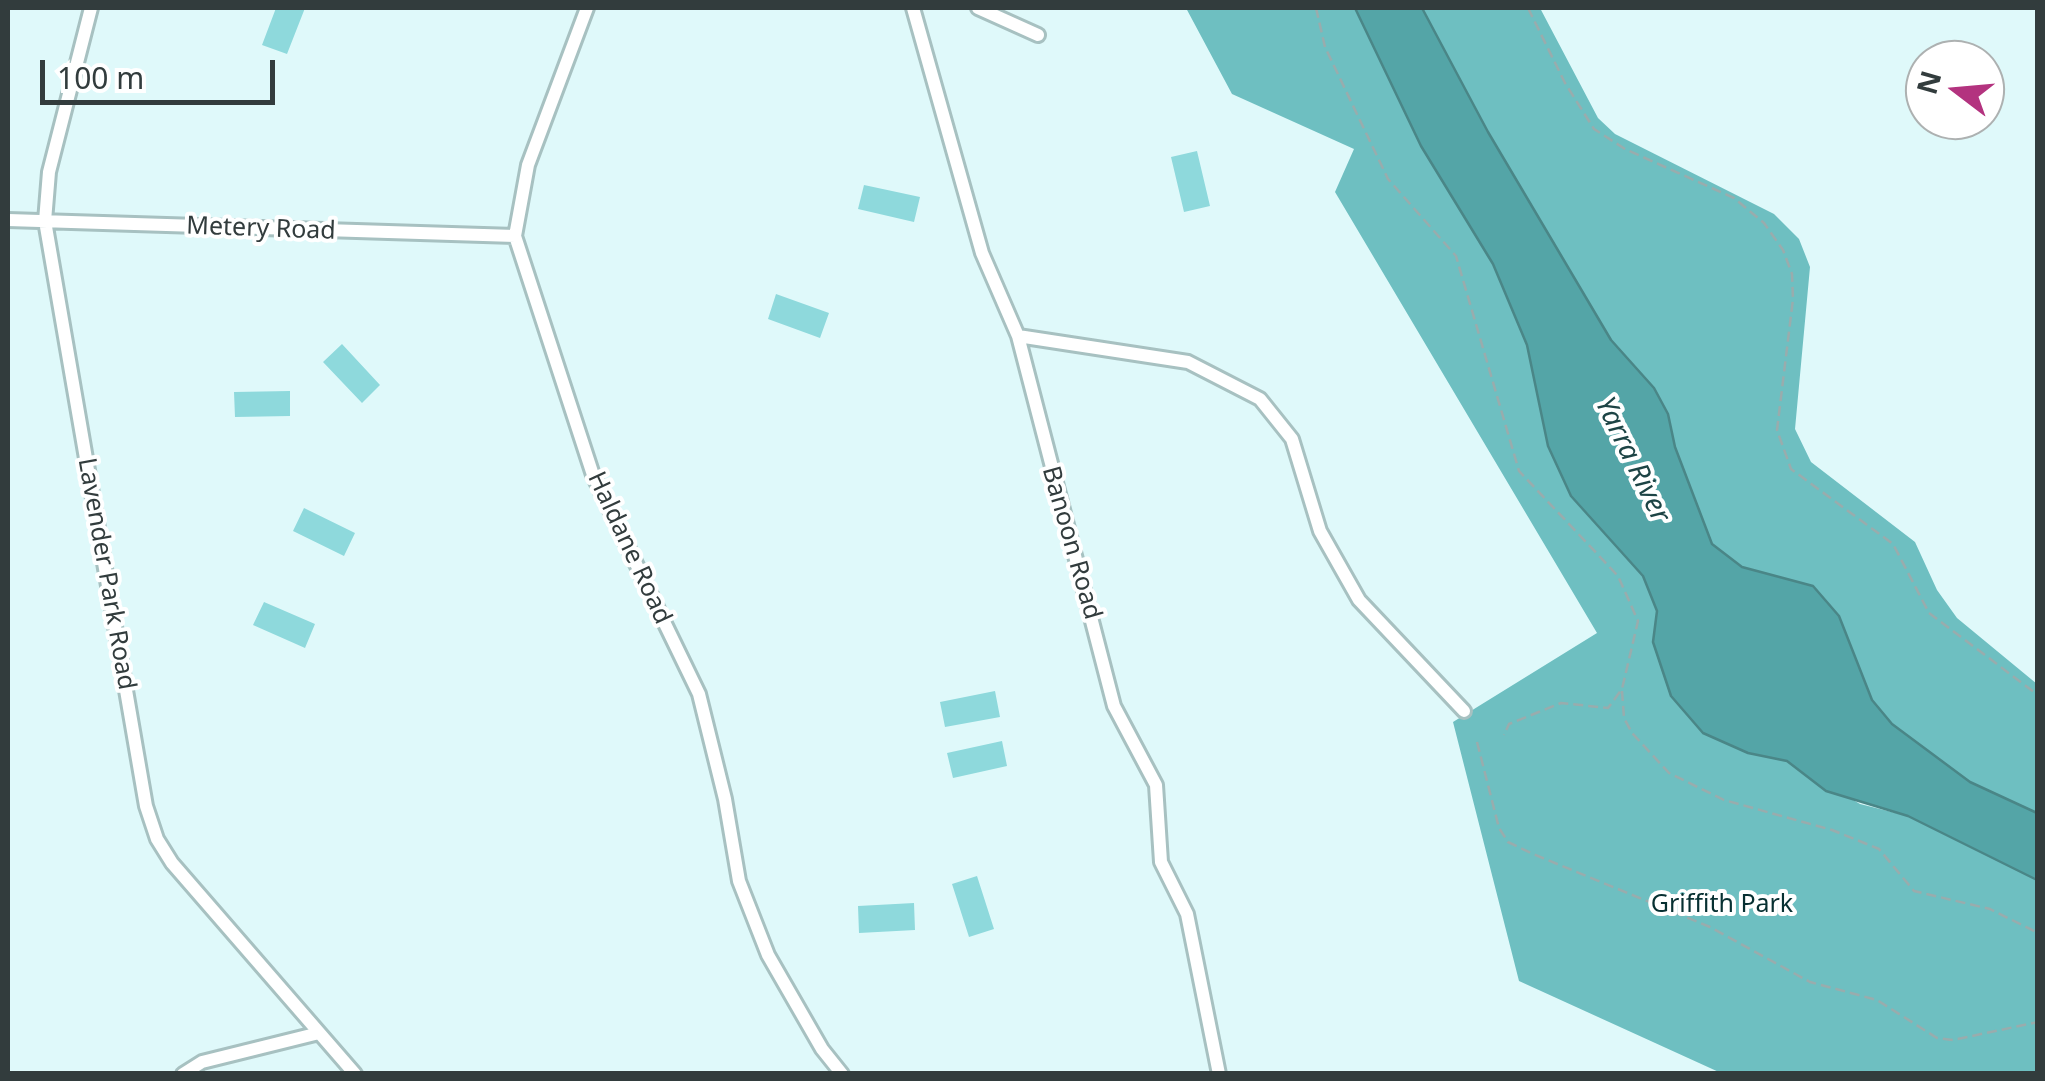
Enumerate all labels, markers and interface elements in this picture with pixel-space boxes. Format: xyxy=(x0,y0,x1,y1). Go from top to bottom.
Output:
scale bar xyxy=(45,40,280,102)
north arrow xyxy=(1905,40,2005,140)
text: 100 m xyxy=(57,57,144,98)
text: N xyxy=(1907,66,1949,98)
street label: Metery Road xyxy=(186,211,336,247)
water label: Yarra River xyxy=(1587,392,1677,528)
street label: Lavender Park Road xyxy=(71,456,141,692)
street label: Banoon Road xyxy=(1035,463,1107,623)
street label: Haldane Road xyxy=(581,467,677,629)
park label: Griffith Park xyxy=(1651,890,1793,920)

